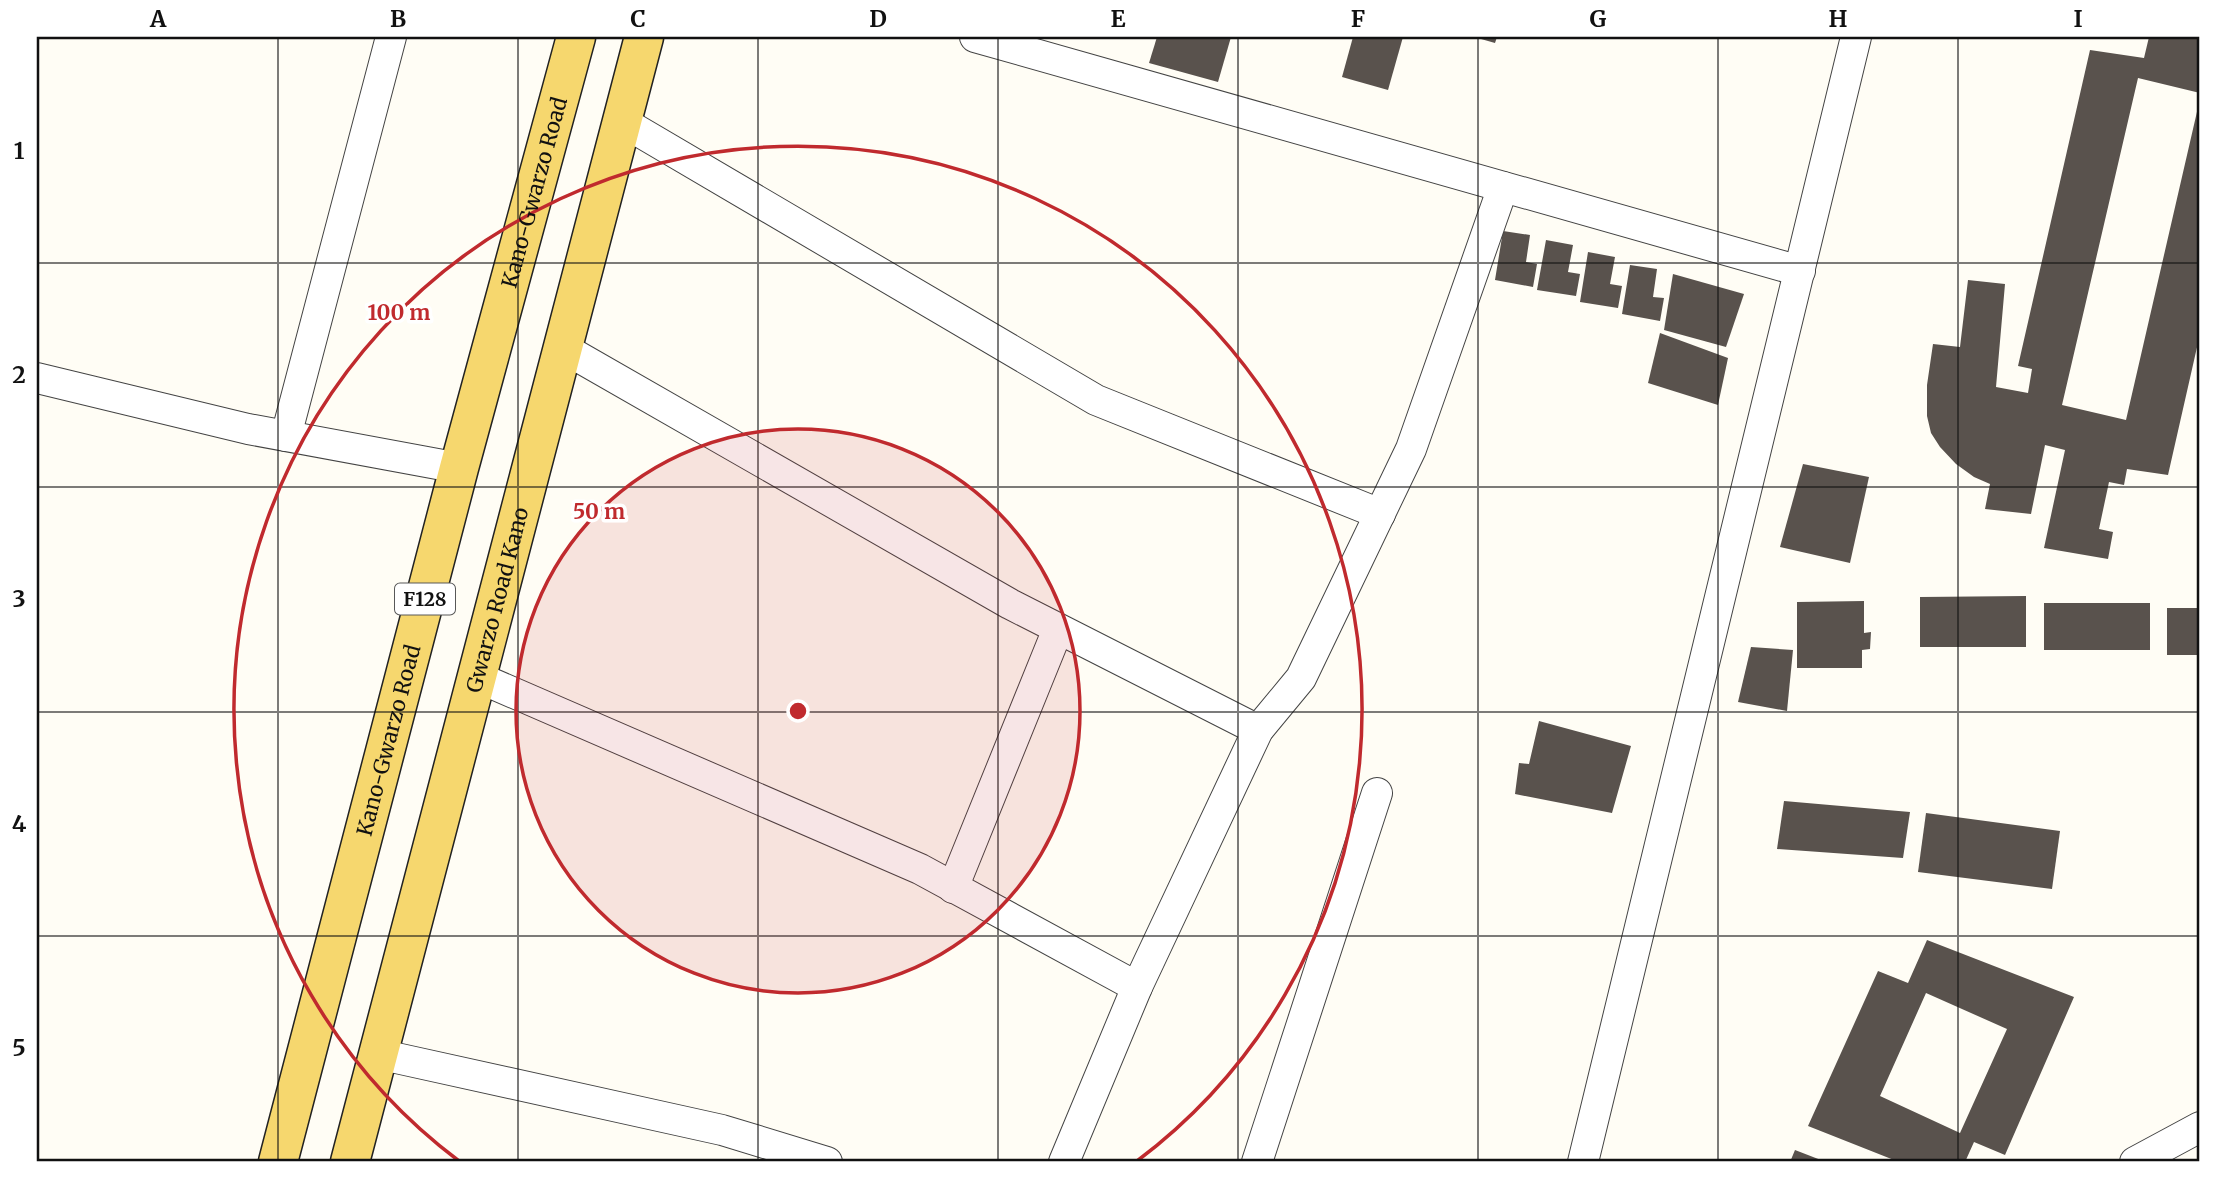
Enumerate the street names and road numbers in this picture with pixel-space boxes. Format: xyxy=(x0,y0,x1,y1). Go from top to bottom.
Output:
street label: Kano-Gwarzo Road xyxy=(495,93,573,291)
street label: Gwarzo Road Kano xyxy=(460,504,534,695)
road number: F128 xyxy=(395,584,455,614)
street label: Kano-Gwarzo Road xyxy=(350,641,426,839)

